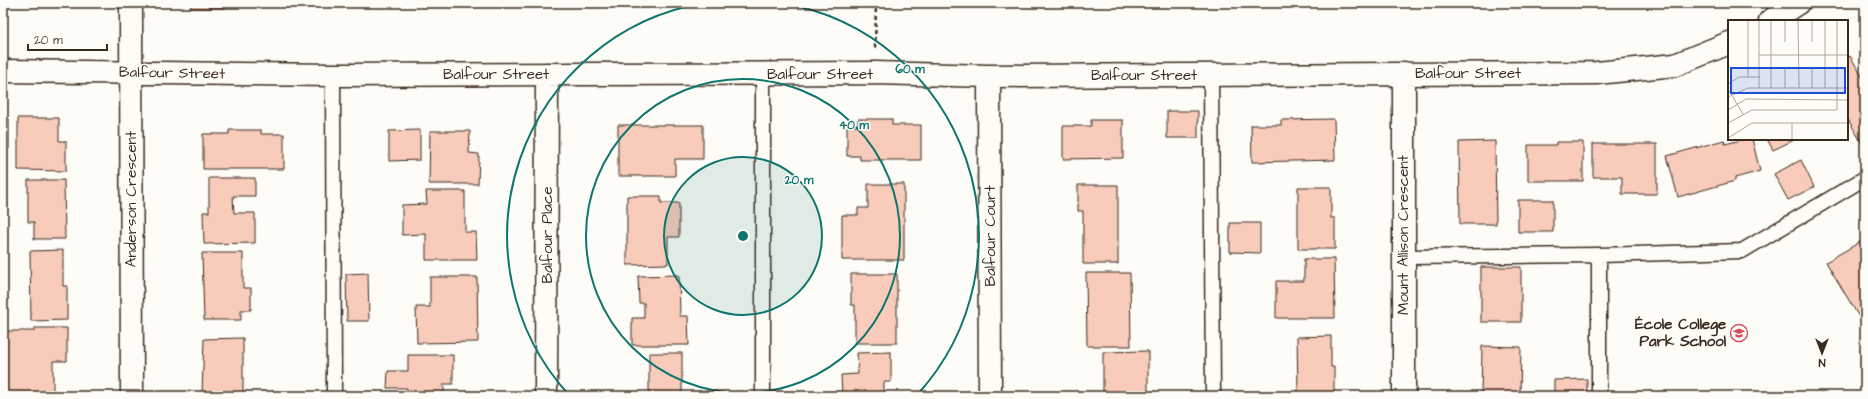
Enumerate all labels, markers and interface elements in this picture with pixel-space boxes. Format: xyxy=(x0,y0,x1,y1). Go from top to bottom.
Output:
inset map xyxy=(1728,20,1848,140)
scale bar xyxy=(28,26,107,52)
text: 20 m xyxy=(34,32,63,49)
text: 60 m xyxy=(895,61,925,78)
street label: Balfour Street xyxy=(119,62,225,84)
street label: Balfour Street xyxy=(1415,63,1521,84)
street label: Balfour Street xyxy=(443,64,549,85)
street label: Balfour Street xyxy=(767,64,873,85)
street label: Balfour Street xyxy=(1091,65,1197,86)
text: 40 m xyxy=(839,117,870,134)
street label: Anderson Crescent xyxy=(121,131,142,267)
street label: Mount Allison Crescent xyxy=(1393,155,1414,315)
text: 20 m xyxy=(784,172,814,189)
street label: Balfour Place xyxy=(537,186,558,284)
street label: Balfour Court xyxy=(980,186,1001,286)
centre of rings xyxy=(736,229,750,243)
place label: École College Park School xyxy=(1635,314,1727,352)
school or university icon: École College Park School xyxy=(1729,323,1749,343)
north arrow xyxy=(1802,333,1842,373)
text: N xyxy=(1818,355,1825,370)

